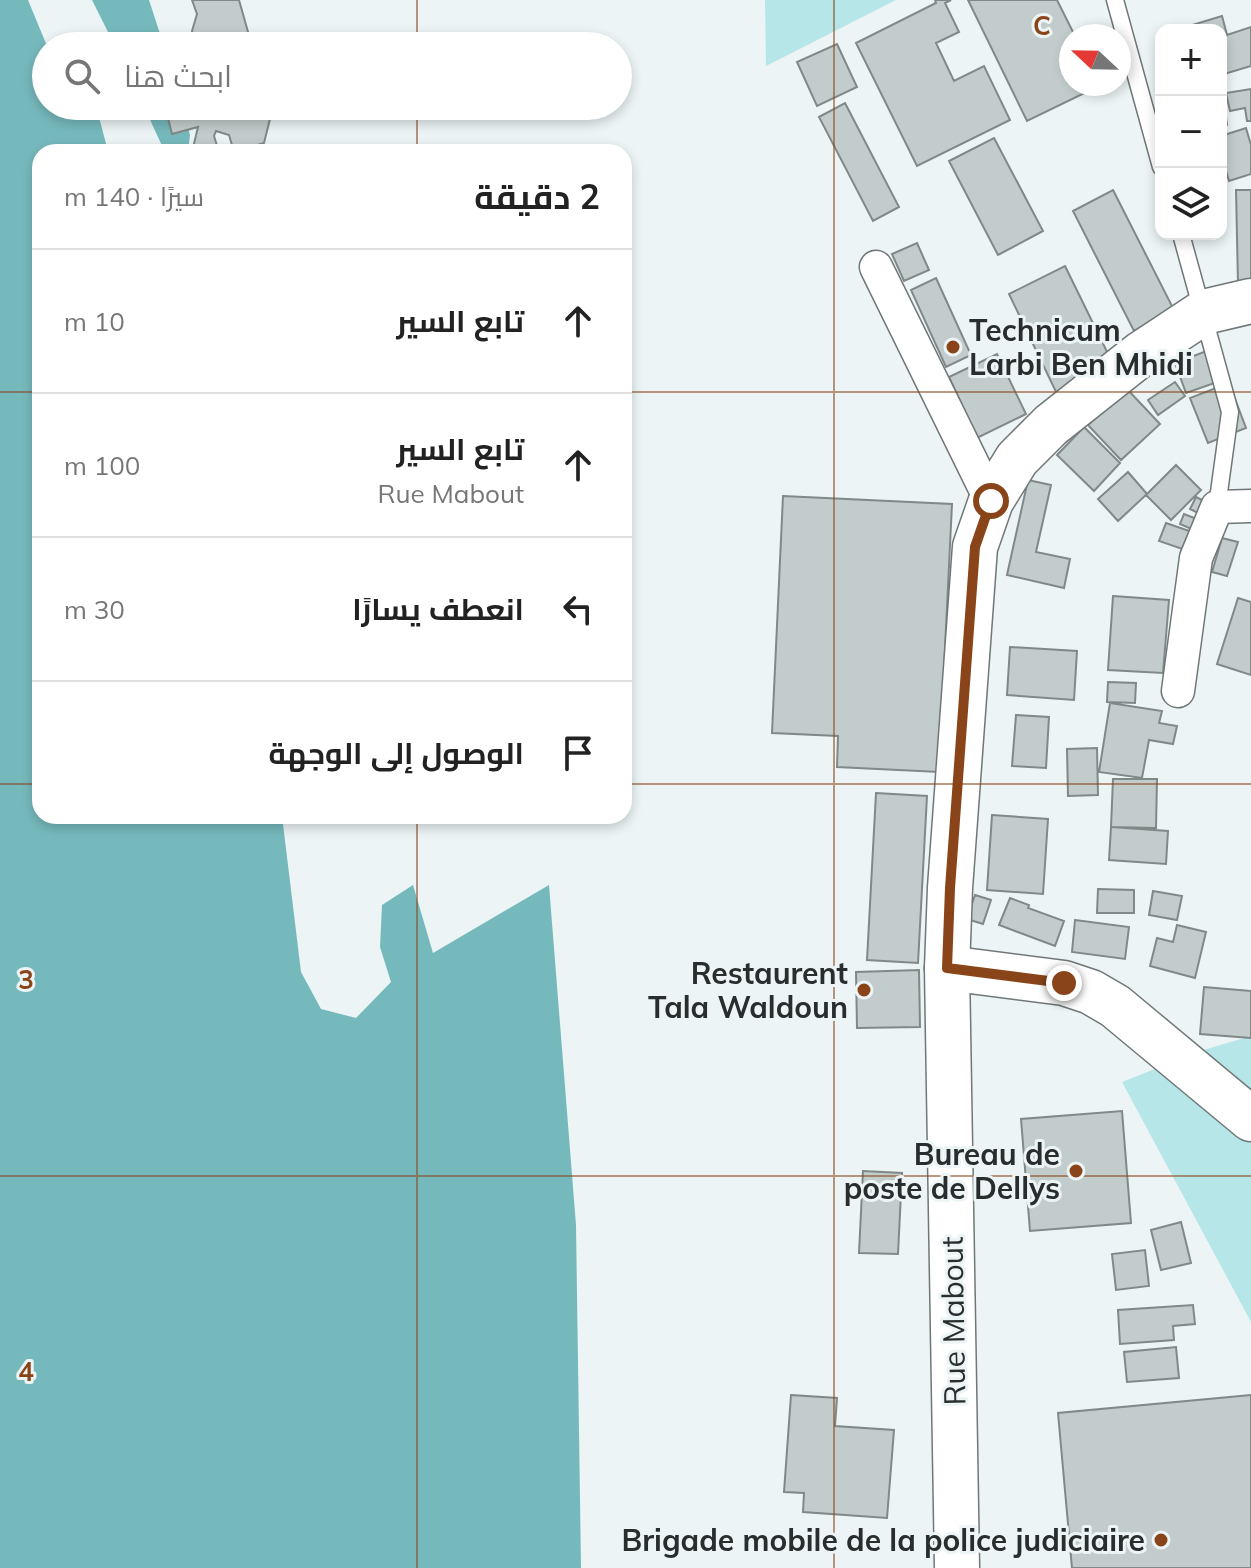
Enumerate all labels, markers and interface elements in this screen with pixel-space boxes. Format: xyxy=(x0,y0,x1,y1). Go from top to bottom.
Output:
text: C xyxy=(1033,9,1051,42)
north arrow xyxy=(1059,24,1131,96)
map controls xyxy=(1155,24,1227,240)
button: + xyxy=(1155,24,1227,96)
search box xyxy=(32,32,632,120)
icon: search xyxy=(60,54,104,98)
text: ابحث هنا xyxy=(124,57,232,95)
button: − xyxy=(1155,96,1227,168)
button: layers xyxy=(1155,168,1227,240)
text: 2 دقيقة xyxy=(474,175,600,218)
text: سيرًا · 140 m xyxy=(64,180,204,213)
icon: ahead xyxy=(556,299,600,343)
text: تابع السير xyxy=(397,302,524,340)
text: 10 m xyxy=(64,305,125,338)
place label: Technicum Larbi Ben Mhidi xyxy=(969,311,1193,383)
marker: Technicum Larbi Ben Mhidi xyxy=(944,338,962,356)
text: تابع السير xyxy=(397,430,524,468)
icon: ahead xyxy=(556,443,600,487)
text: 100 m xyxy=(64,449,140,482)
text: Rue Mabout xyxy=(378,477,524,510)
route start xyxy=(973,483,1009,519)
icon: left xyxy=(556,587,600,631)
text: انعطف يسارًا xyxy=(352,590,524,628)
text: 30 m xyxy=(64,593,125,626)
icon: arrive xyxy=(556,731,600,775)
text: الوصول إلى الوجهة xyxy=(269,734,524,772)
place label: Restaurent Tala Waldoun xyxy=(648,954,848,1026)
text: 3 xyxy=(18,963,34,996)
route end xyxy=(1046,965,1082,1001)
marker: Restaurent Tala Waldoun xyxy=(855,981,873,999)
place label: Bureau de poste de Dellys xyxy=(844,1135,1060,1207)
marker: Bureau de poste de Dellys xyxy=(1067,1162,1085,1180)
street label: Rue Mabout xyxy=(933,1236,973,1406)
text: 4 xyxy=(18,1355,34,1388)
place label: Brigade mobile de la police judiciaire xyxy=(622,1521,1145,1559)
marker: Brigade mobile de la police judiciaire xyxy=(1152,1531,1170,1549)

